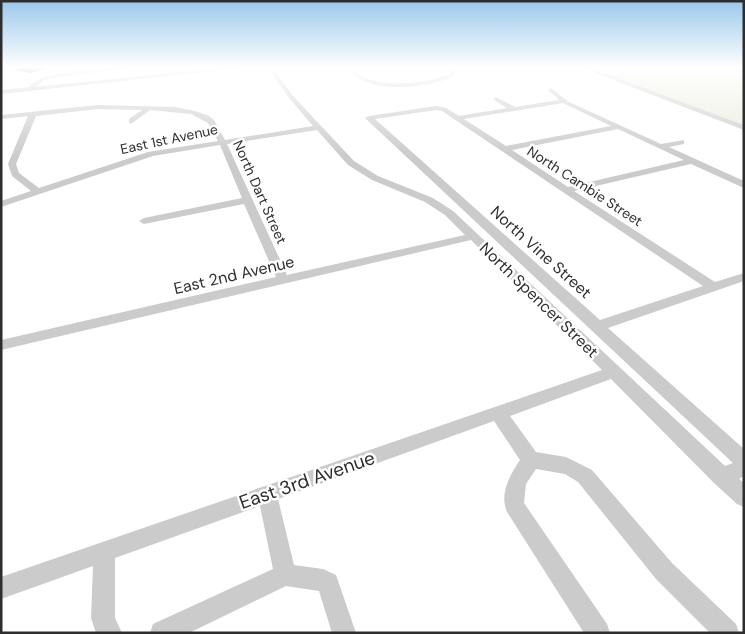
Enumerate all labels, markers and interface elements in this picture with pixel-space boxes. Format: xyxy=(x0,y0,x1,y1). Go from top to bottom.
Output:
street label: East 1st Avenue xyxy=(119,120,219,158)
street label: North Dart Street xyxy=(229,137,291,247)
street label: North Cambie Street xyxy=(524,142,646,230)
street label: North Vine Street xyxy=(486,201,596,303)
street label: North Spencer Street xyxy=(475,238,603,362)
street label: East 2nd Avenue xyxy=(172,251,296,299)
street label: East 3rd Avenue xyxy=(236,445,378,515)

